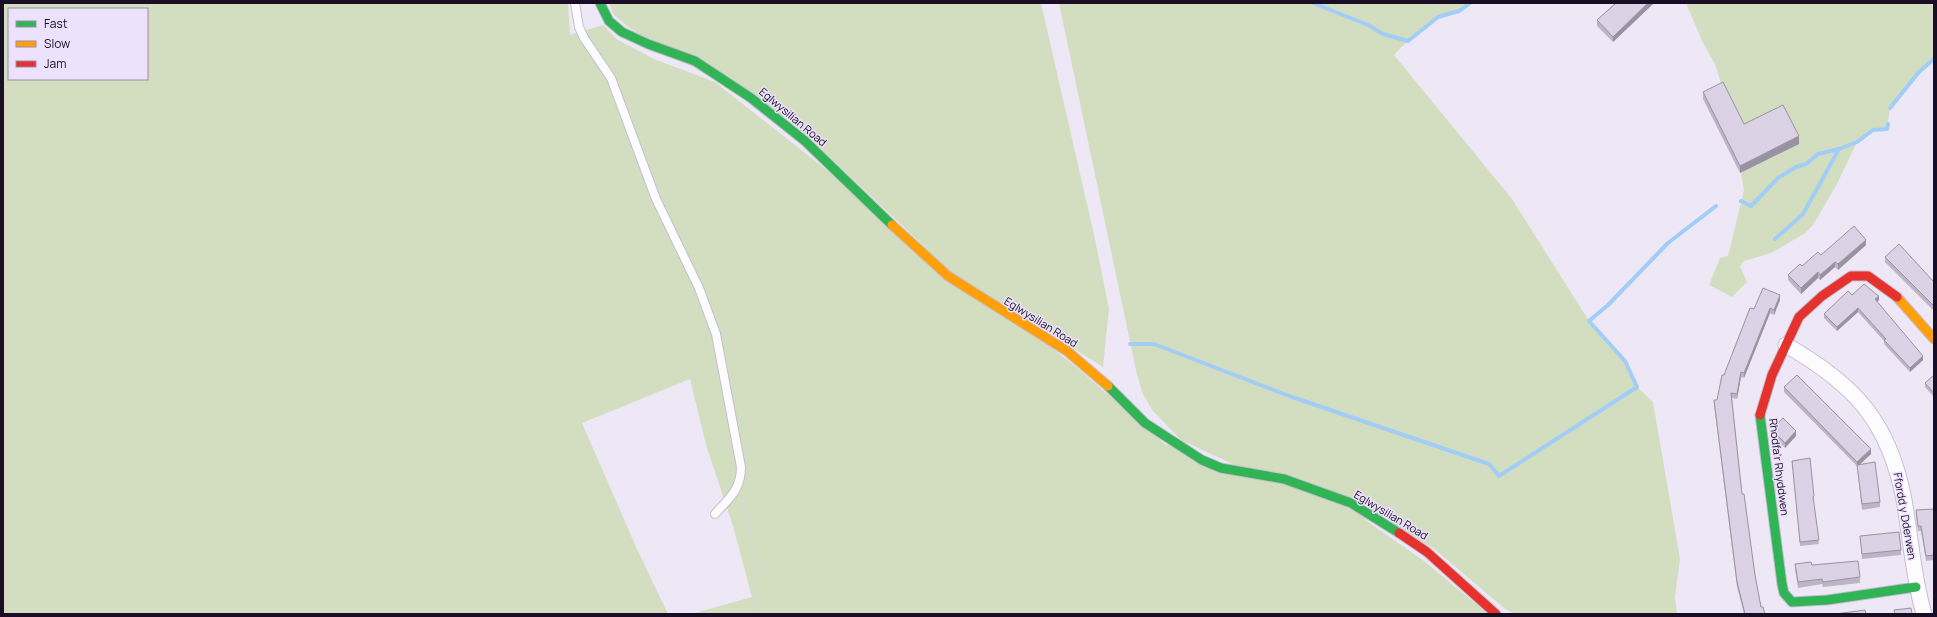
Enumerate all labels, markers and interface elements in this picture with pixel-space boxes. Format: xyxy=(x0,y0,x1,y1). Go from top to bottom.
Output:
legend xyxy=(8,8,148,80)
text: Fast xyxy=(44,15,68,32)
text: Slow xyxy=(44,35,70,52)
text: Jam xyxy=(44,55,66,72)
street label: Eglwysilian Road xyxy=(756,84,830,149)
street label: Eglwysilian Road xyxy=(1002,293,1081,350)
street label: Rhodfa'r Rhyddwen xyxy=(1766,418,1793,516)
street label: Ffordd y Dderwen xyxy=(1890,471,1921,561)
street label: Eglwysilian Road xyxy=(1351,487,1431,543)

